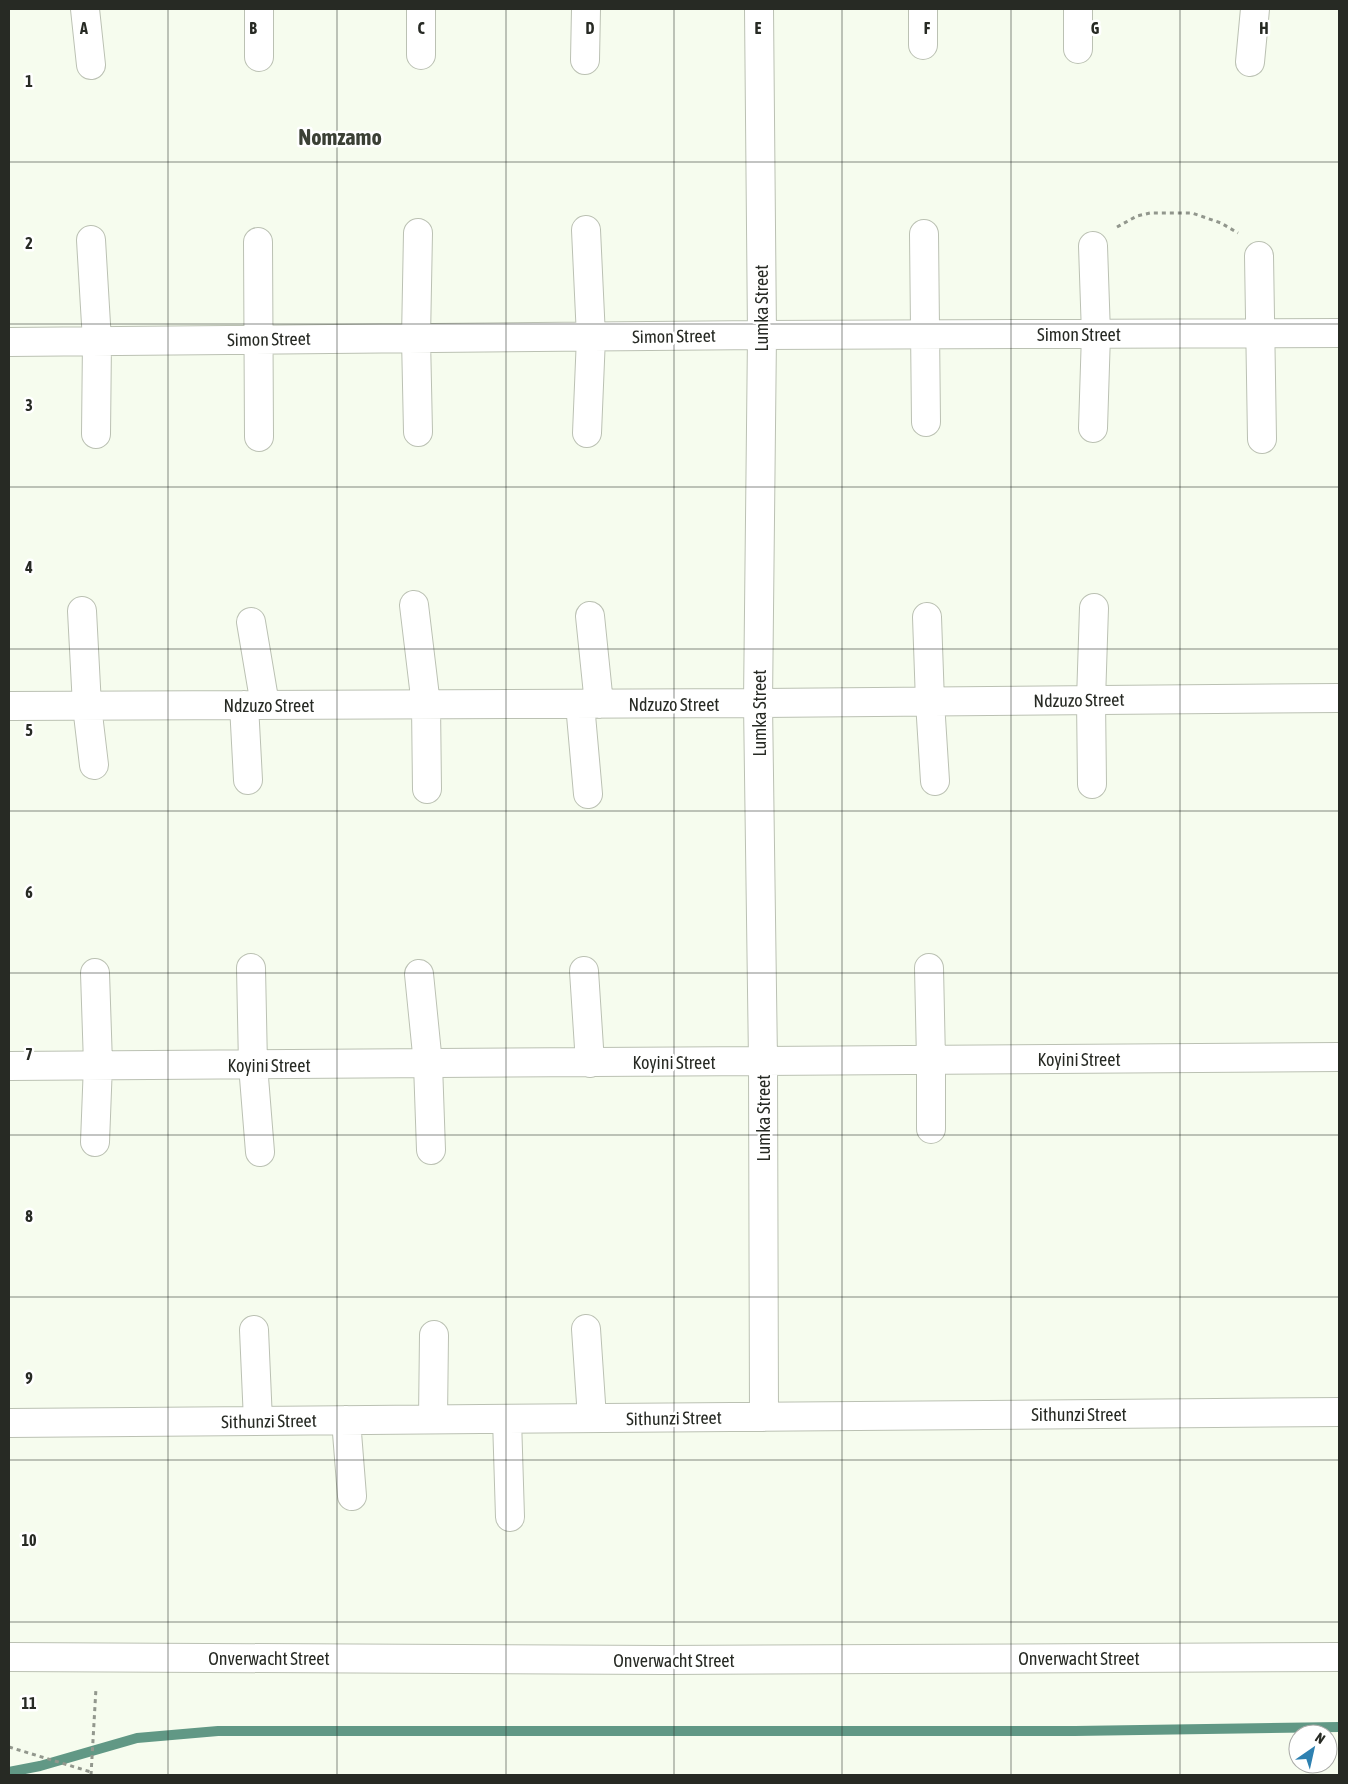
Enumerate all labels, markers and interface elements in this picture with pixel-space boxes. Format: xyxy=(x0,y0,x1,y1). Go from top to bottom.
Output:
text: A xyxy=(79,19,88,37)
text: B xyxy=(249,19,257,37)
text: C xyxy=(417,19,425,37)
text: D xyxy=(586,19,595,37)
text: E xyxy=(755,19,762,37)
text: F xyxy=(924,19,931,37)
text: G xyxy=(1091,19,1100,37)
text: H xyxy=(1259,19,1269,37)
text: 1 xyxy=(25,72,33,90)
district label: Nomzamo xyxy=(298,124,382,150)
text: 2 xyxy=(25,234,33,252)
street label: Lumka Street xyxy=(751,265,772,351)
street label: Simon Street xyxy=(1037,324,1121,345)
street label: Simon Street xyxy=(632,325,716,347)
street label: Simon Street xyxy=(227,328,311,350)
text: 3 xyxy=(25,396,33,414)
text: 4 xyxy=(24,558,33,576)
street label: Lumka Street xyxy=(749,670,770,756)
street label: Ndzuzo Street xyxy=(1033,689,1125,711)
street label: Ndzuzo Street xyxy=(628,694,720,715)
street label: Ndzuzo Street xyxy=(223,695,315,716)
text: 5 xyxy=(25,721,33,739)
text: 6 xyxy=(25,883,33,901)
text: 7 xyxy=(25,1045,33,1063)
street label: Koyini Street xyxy=(1037,1049,1121,1070)
street label: Koyini Street xyxy=(632,1052,716,1073)
street label: Koyini Street xyxy=(227,1055,311,1076)
street label: Lumka Street xyxy=(753,1075,774,1161)
text: 8 xyxy=(25,1207,33,1225)
text: 9 xyxy=(25,1369,33,1387)
street label: Sithunzi Street xyxy=(1031,1404,1127,1425)
street label: Sithunzi Street xyxy=(626,1407,722,1429)
street label: Sithunzi Street xyxy=(221,1410,317,1432)
text: 10 xyxy=(21,1531,37,1549)
street label: Onverwacht Street xyxy=(208,1648,330,1669)
street label: Onverwacht Street xyxy=(1018,1648,1140,1669)
street label: Onverwacht Street xyxy=(613,1650,735,1671)
text: 11 xyxy=(21,1694,37,1712)
north arrow xyxy=(1288,1724,1338,1774)
text: N xyxy=(1312,1729,1328,1747)

